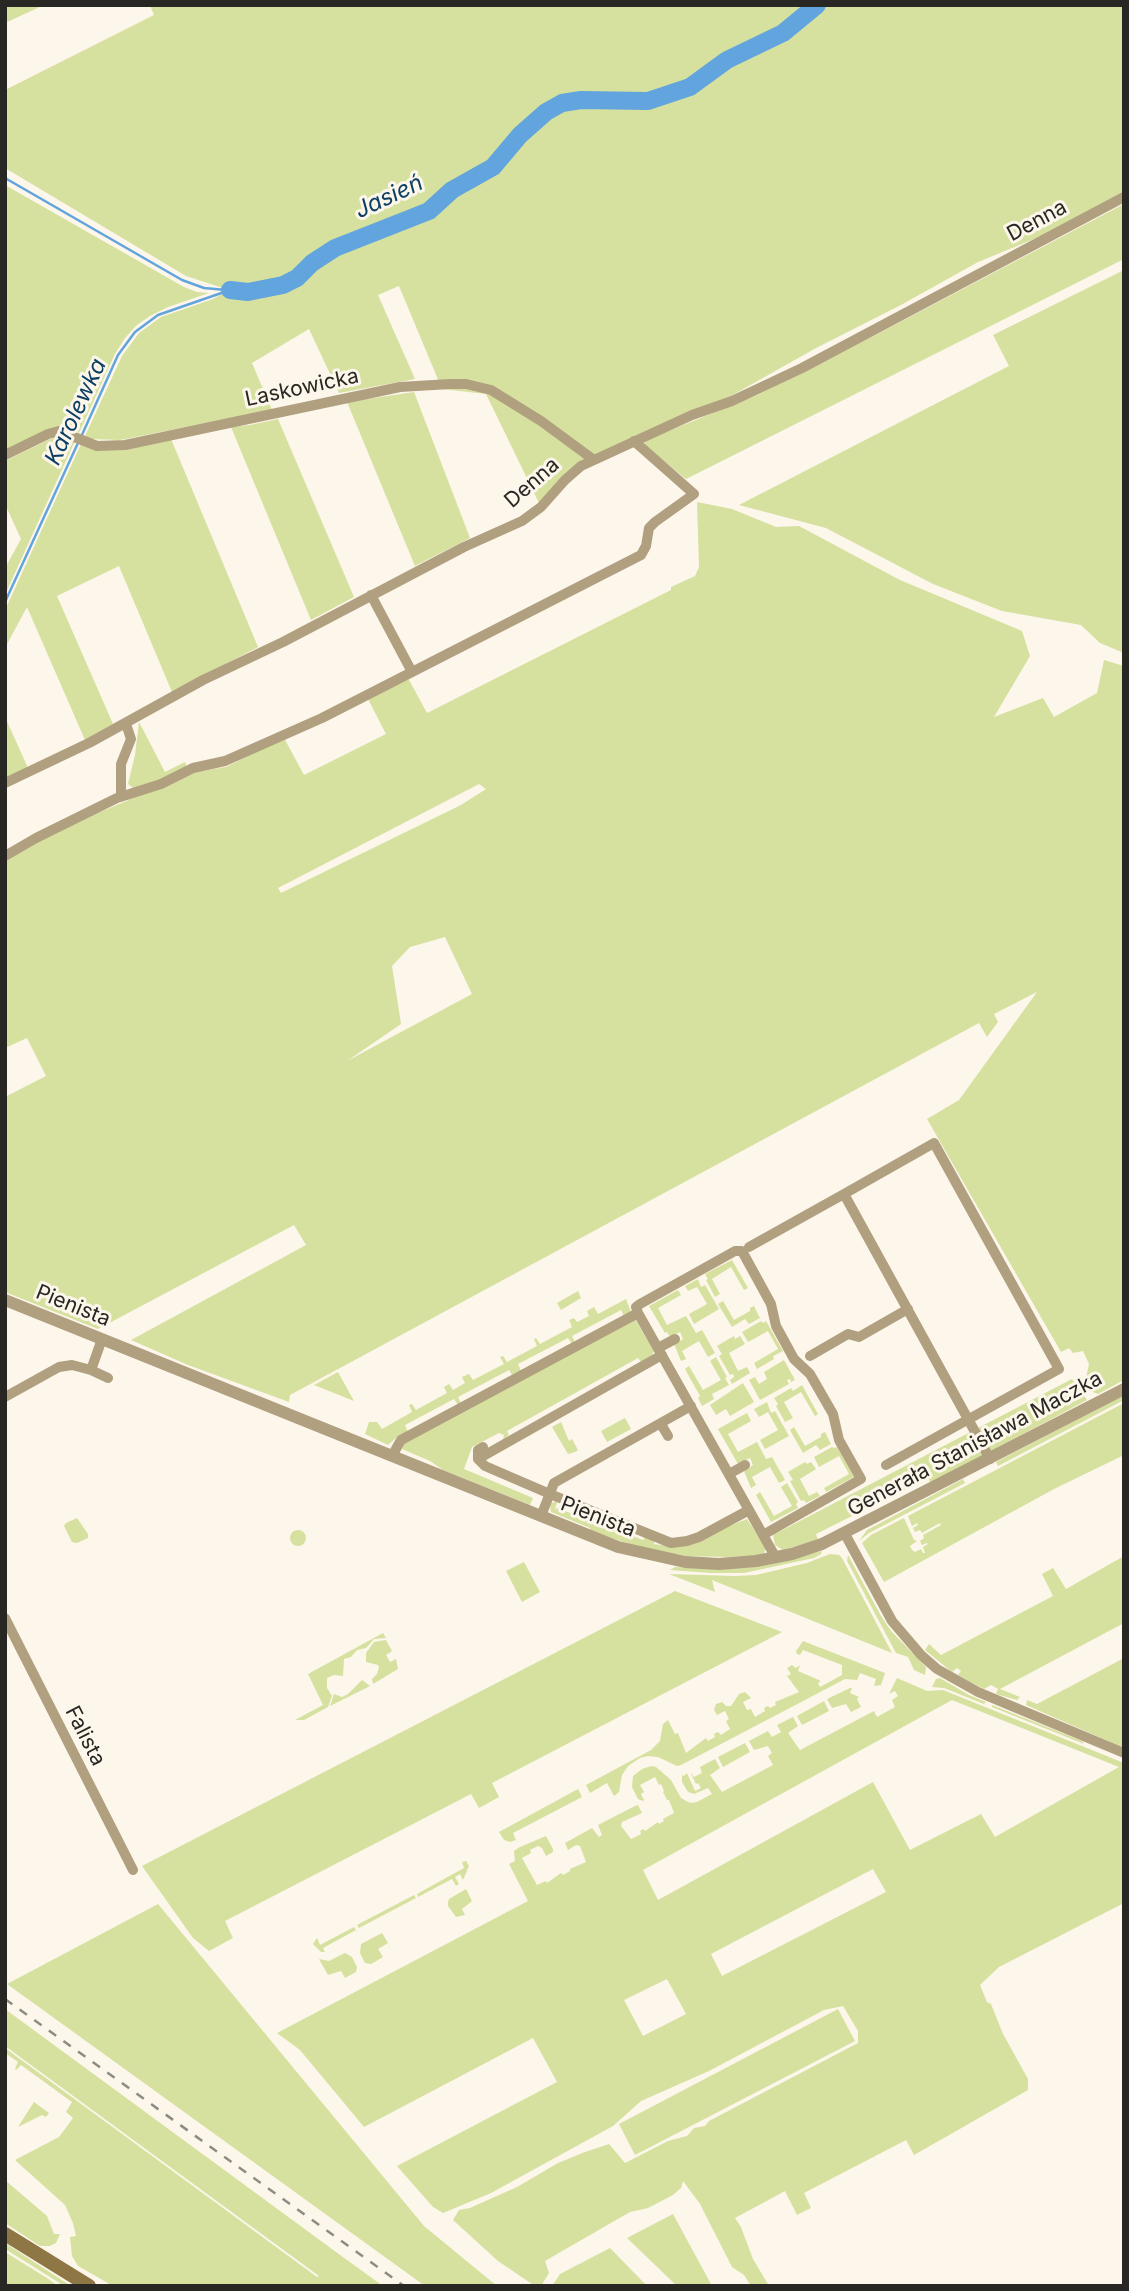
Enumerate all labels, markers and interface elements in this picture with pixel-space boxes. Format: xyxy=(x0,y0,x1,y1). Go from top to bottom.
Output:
water label: Jasień xyxy=(351,169,427,225)
street label: Denna xyxy=(1003,195,1071,247)
water label: Karolewka xyxy=(39,354,113,470)
street label: Laskowicka xyxy=(243,364,361,412)
street label: Denna xyxy=(500,452,564,514)
street label: Pienista xyxy=(32,1280,114,1332)
street label: Generała Stanisława Maczka xyxy=(843,1366,1107,1522)
street label: Pienista xyxy=(557,1491,639,1543)
street label: Falista xyxy=(59,1702,111,1770)

